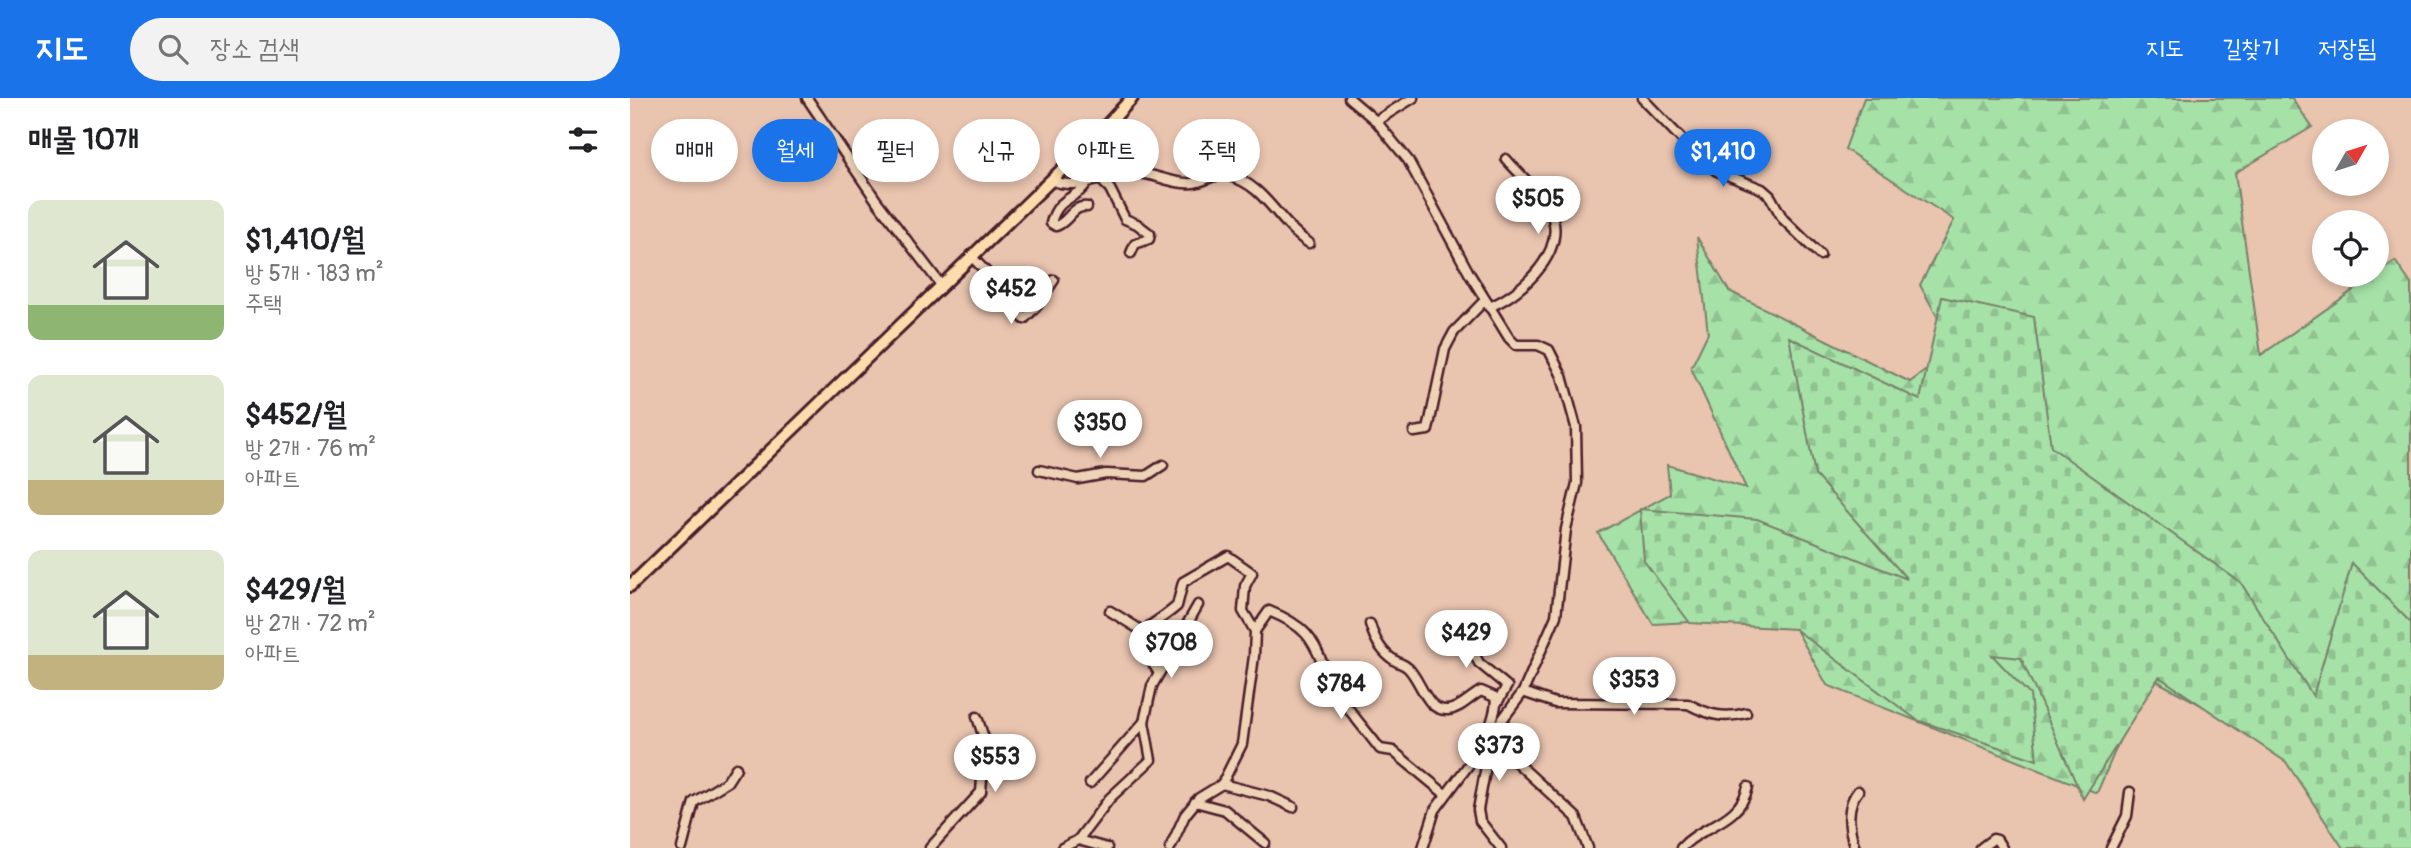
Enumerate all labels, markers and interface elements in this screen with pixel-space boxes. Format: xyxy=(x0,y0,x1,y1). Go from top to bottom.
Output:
search box xyxy=(130,18,620,81)
text: 지도 xyxy=(35,28,88,69)
icon: search xyxy=(154,30,192,68)
text: 장소 검색 xyxy=(210,33,299,65)
text: 지도 xyxy=(2146,34,2184,63)
text: 길찾기 xyxy=(2222,34,2280,63)
text: 저장됨 xyxy=(2318,34,2376,63)
chip: 매매 xyxy=(651,119,738,182)
chip: 월세 xyxy=(752,119,838,182)
chip: 필터 xyxy=(852,119,939,182)
chip: 신규 xyxy=(953,119,1040,182)
chip: 아파트 xyxy=(1054,119,1159,182)
chip: 주택 xyxy=(1173,119,1260,182)
north arrow xyxy=(2312,119,2389,196)
map controls xyxy=(2312,119,2389,287)
text: 매물 10개 xyxy=(28,121,139,158)
icon: filters xyxy=(564,121,602,159)
pin: $1,410 xyxy=(1666,130,1780,189)
text: $1,410 xyxy=(1690,137,1756,166)
pin: $505 xyxy=(1497,176,1579,236)
text: $505 xyxy=(1511,184,1565,213)
button: locate xyxy=(2312,210,2389,287)
text: $1,410/월 xyxy=(245,221,365,258)
icon: home xyxy=(84,228,168,312)
text: 방 5개 · 183 m² xyxy=(245,259,384,288)
pin: $452 xyxy=(970,266,1052,326)
text: $452 xyxy=(985,274,1037,303)
text: 주택 xyxy=(245,289,282,318)
text: $452/월 xyxy=(245,396,347,433)
pin: $350 xyxy=(1059,400,1141,460)
icon: home xyxy=(84,403,168,487)
text: $350 xyxy=(1073,408,1127,437)
text: 방 2개 · 76 m² xyxy=(245,434,376,463)
text: 아파트 xyxy=(245,464,301,493)
text: $429/월 xyxy=(245,571,346,608)
icon: home xyxy=(84,578,168,662)
text: 방 2개 · 72 m² xyxy=(245,609,376,638)
pin: $429 xyxy=(1425,610,1507,670)
text: $429 xyxy=(1441,618,1491,647)
pin: $708 xyxy=(1130,620,1212,680)
text: $708 xyxy=(1145,628,1197,657)
text: 아파트 xyxy=(245,639,301,668)
pin: $353 xyxy=(1593,658,1675,717)
pin: $784 xyxy=(1300,662,1382,721)
text: $353 xyxy=(1609,665,1659,694)
text: $784 xyxy=(1316,669,1366,698)
pin: $373 xyxy=(1458,724,1540,783)
text: $373 xyxy=(1474,731,1524,760)
pin: $553 xyxy=(954,734,1036,794)
text: $553 xyxy=(970,742,1020,771)

